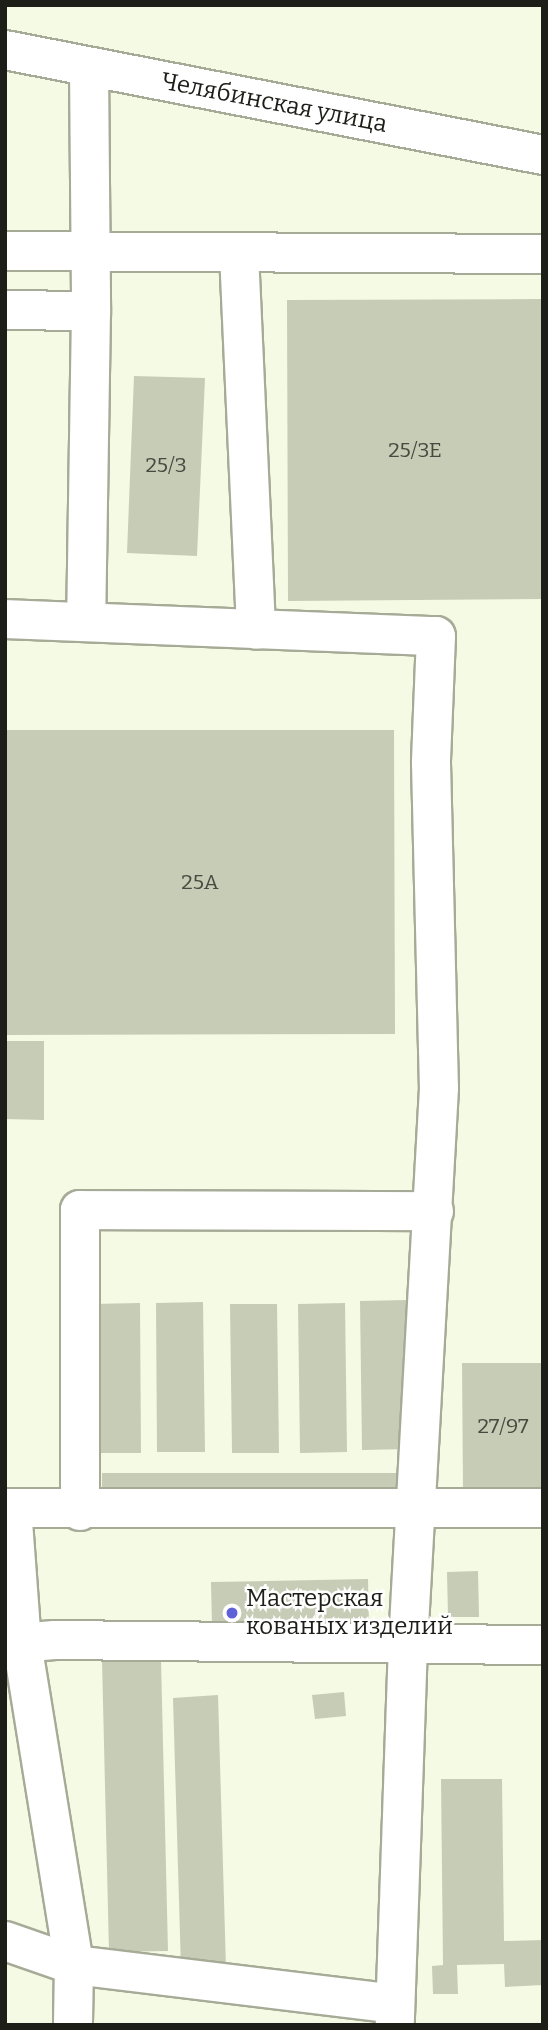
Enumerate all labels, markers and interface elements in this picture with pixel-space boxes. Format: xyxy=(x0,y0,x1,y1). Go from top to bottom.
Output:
street label: Челябинская улица xyxy=(159,67,389,139)
house number: 25/3Е xyxy=(388,437,442,463)
house number: 25/3 xyxy=(145,452,187,478)
house number: 25А xyxy=(181,869,219,895)
house number: 27/97 xyxy=(478,1413,528,1439)
place label: Мастерская кованых изделий xyxy=(246,1585,453,1641)
marker: Мастерская кованых изделий xyxy=(224,1605,240,1621)

